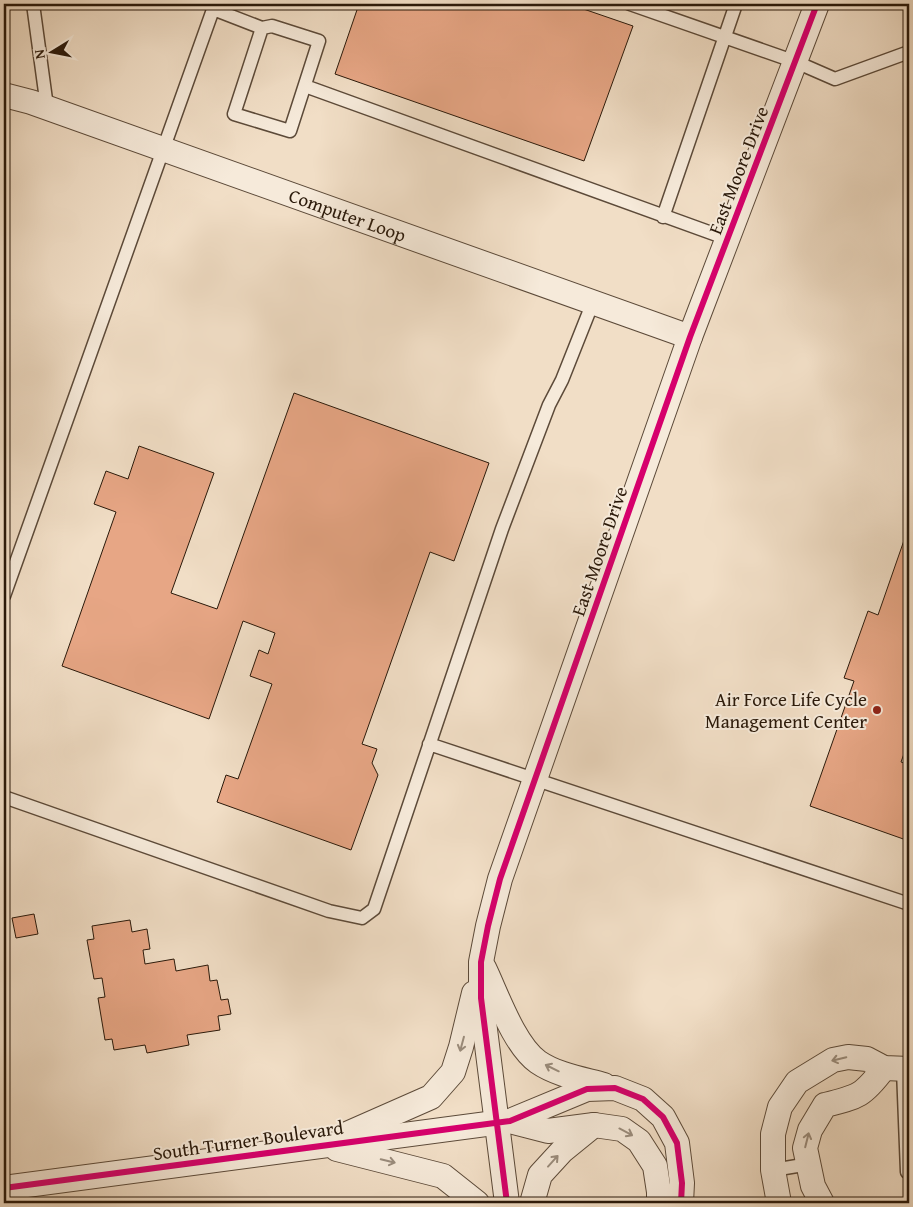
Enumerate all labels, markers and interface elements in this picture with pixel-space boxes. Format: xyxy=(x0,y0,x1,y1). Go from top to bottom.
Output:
north arrow xyxy=(28,28,78,78)
text: N xyxy=(28,47,50,61)
street label: East Moore Drive xyxy=(701,102,775,238)
street label: Computer Loop xyxy=(285,181,410,249)
street label: East Moore Drive xyxy=(564,482,634,620)
place label: Air Force Life Cycle Management Center xyxy=(705,685,867,735)
marker: Air Force Life Cycle Management Center xyxy=(871,704,883,716)
one-way arrow xyxy=(457,1035,466,1051)
one-way arrow xyxy=(831,1055,847,1064)
one-way arrow xyxy=(544,1063,559,1073)
street label: South Turner Boulevard xyxy=(151,1113,346,1167)
one-way arrow xyxy=(618,1127,633,1137)
one-way arrow xyxy=(803,1133,812,1149)
one-way arrow xyxy=(547,1154,559,1167)
one-way arrow xyxy=(379,1157,395,1167)

